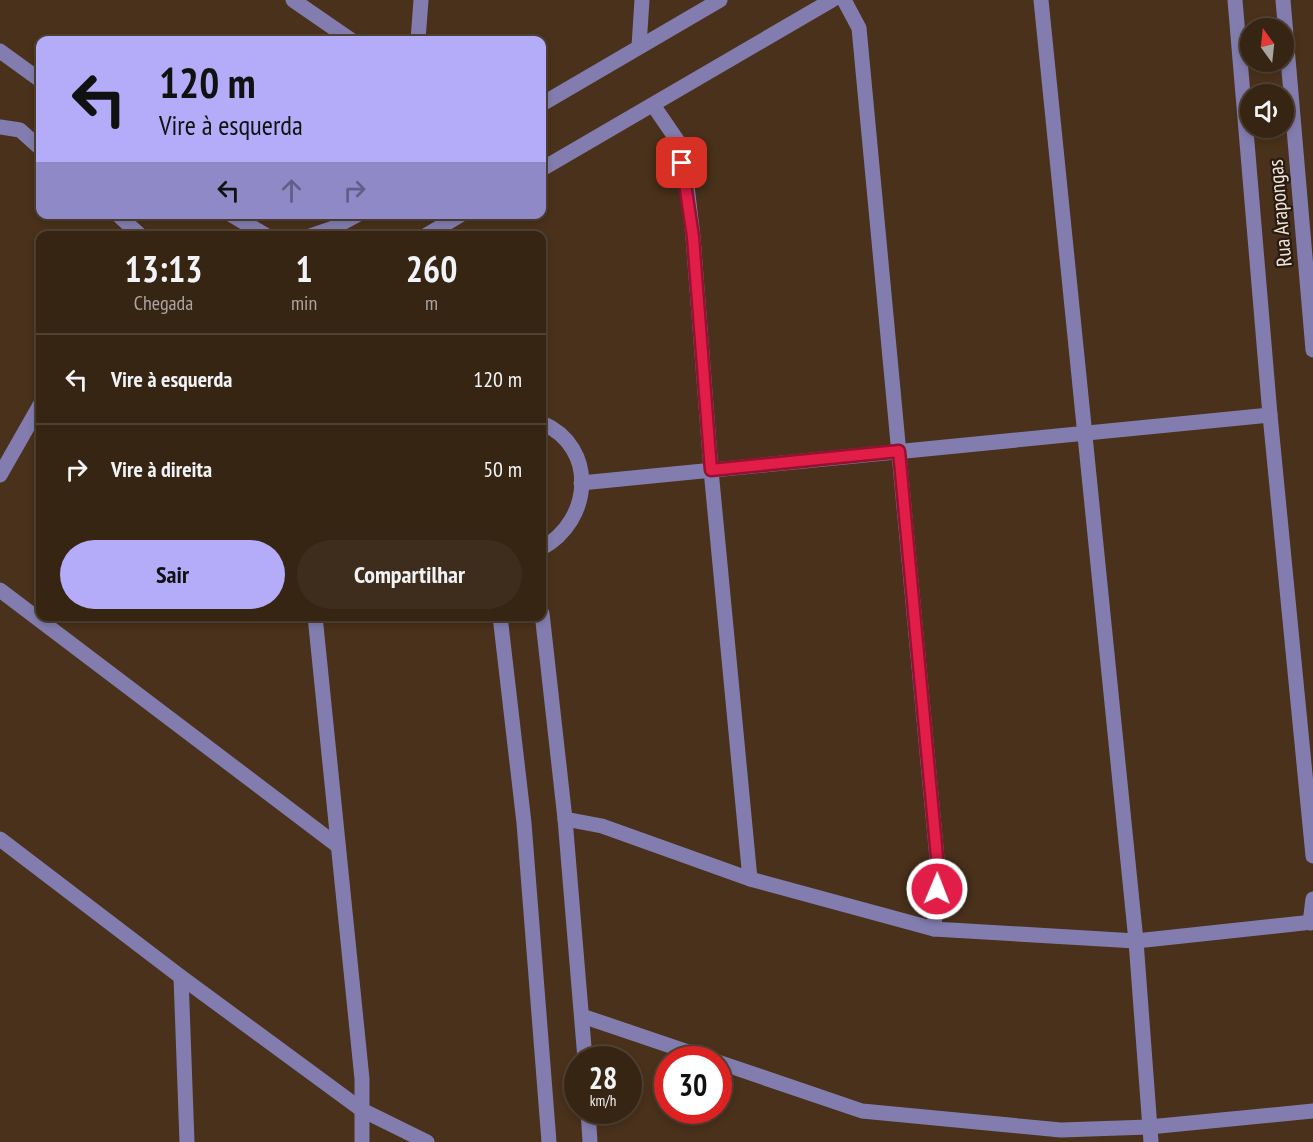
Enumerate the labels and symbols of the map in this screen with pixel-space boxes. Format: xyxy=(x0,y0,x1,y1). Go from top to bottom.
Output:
north arrow xyxy=(1240,18,1294,72)
pin xyxy=(656,137,707,188)
street label: Rua Arapongas xyxy=(1261,158,1298,268)
position arrow xyxy=(905,857,969,921)
speed limit sign: 30 xyxy=(654,1046,732,1124)

